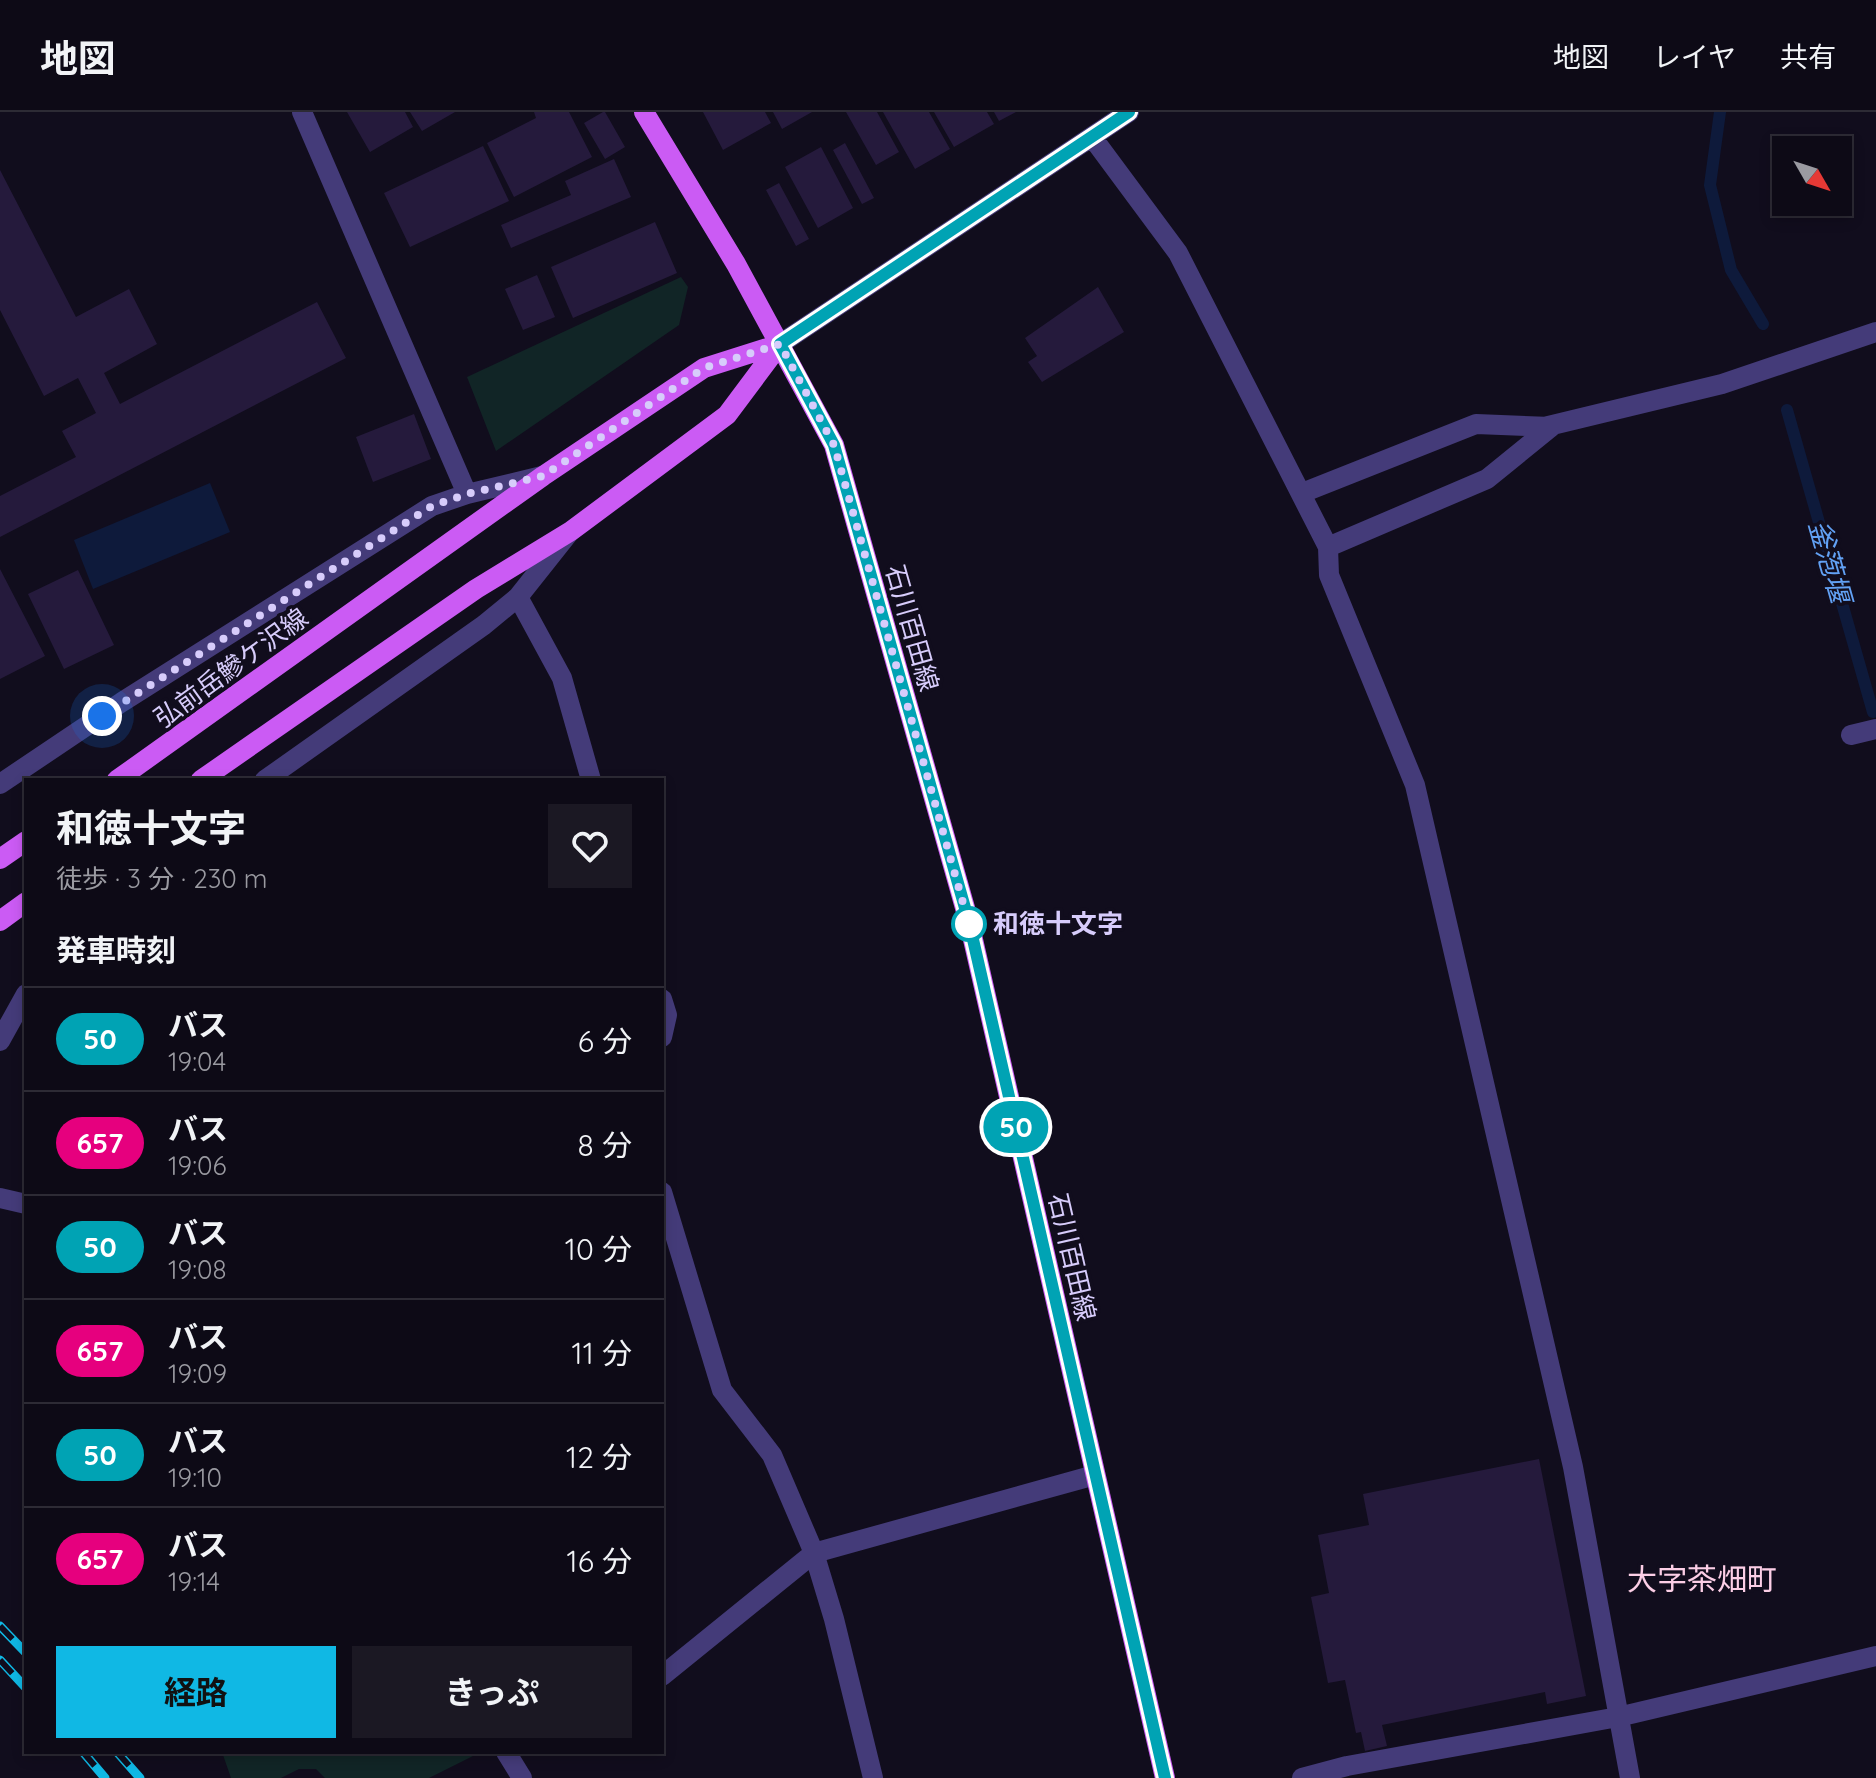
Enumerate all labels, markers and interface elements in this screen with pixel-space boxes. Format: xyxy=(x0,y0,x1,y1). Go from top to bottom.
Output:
text: 地図 xyxy=(40,34,116,82)
text: 地図 xyxy=(1553,39,1609,74)
text: レイヤ xyxy=(1653,39,1736,74)
text: 共有 xyxy=(1780,39,1836,74)
north arrow xyxy=(1772,136,1852,216)
map controls xyxy=(1772,136,1852,216)
water label: 釜萢堰 xyxy=(1802,516,1860,611)
street label: 石川百田線 xyxy=(879,561,946,695)
street label: 弘前岳鰺ケ沢線 xyxy=(147,601,314,734)
your location xyxy=(82,696,122,736)
text: 和徳十文字 xyxy=(56,804,246,852)
button: heart xyxy=(548,804,632,888)
text: 徒歩 · 3 分 · 230 m xyxy=(56,862,268,895)
marker: 和徳十文字 xyxy=(952,907,986,941)
place label: 和徳十文字 xyxy=(993,907,1123,940)
text: 発車時刻 xyxy=(56,931,176,969)
text: バス xyxy=(168,1006,228,1044)
text: 50 xyxy=(83,1021,117,1056)
text: 6 分 xyxy=(578,1022,632,1060)
text: 19:04 xyxy=(168,1045,226,1078)
line badge: 50 xyxy=(980,1101,1052,1153)
text: 50 xyxy=(999,1109,1033,1144)
text: バス xyxy=(168,1110,228,1148)
text: 657 xyxy=(77,1125,123,1160)
text: 8 分 xyxy=(578,1126,632,1164)
text: 19:06 xyxy=(168,1149,226,1182)
street label: 石川百田線 xyxy=(1042,1190,1103,1324)
text: バス xyxy=(168,1214,228,1252)
text: 50 xyxy=(83,1229,117,1264)
text: 10 分 xyxy=(565,1230,632,1268)
text: 19:08 xyxy=(168,1253,227,1286)
text: バス xyxy=(168,1318,228,1356)
text: 657 xyxy=(77,1333,123,1368)
text: 11 分 xyxy=(572,1334,632,1372)
text: 19:09 xyxy=(168,1357,227,1390)
text: バス xyxy=(168,1422,228,1460)
text: 50 xyxy=(83,1437,117,1472)
text: 12 分 xyxy=(566,1438,632,1476)
text: 19:10 xyxy=(168,1461,222,1494)
text: バス xyxy=(168,1526,228,1564)
text: 657 xyxy=(77,1541,123,1576)
text: 16 分 xyxy=(567,1542,632,1580)
district label: 大字茶畑町 xyxy=(1627,1560,1777,1598)
text: 19:14 xyxy=(168,1565,220,1598)
button: 経路 xyxy=(56,1646,336,1738)
button: きっぷ xyxy=(352,1646,632,1738)

